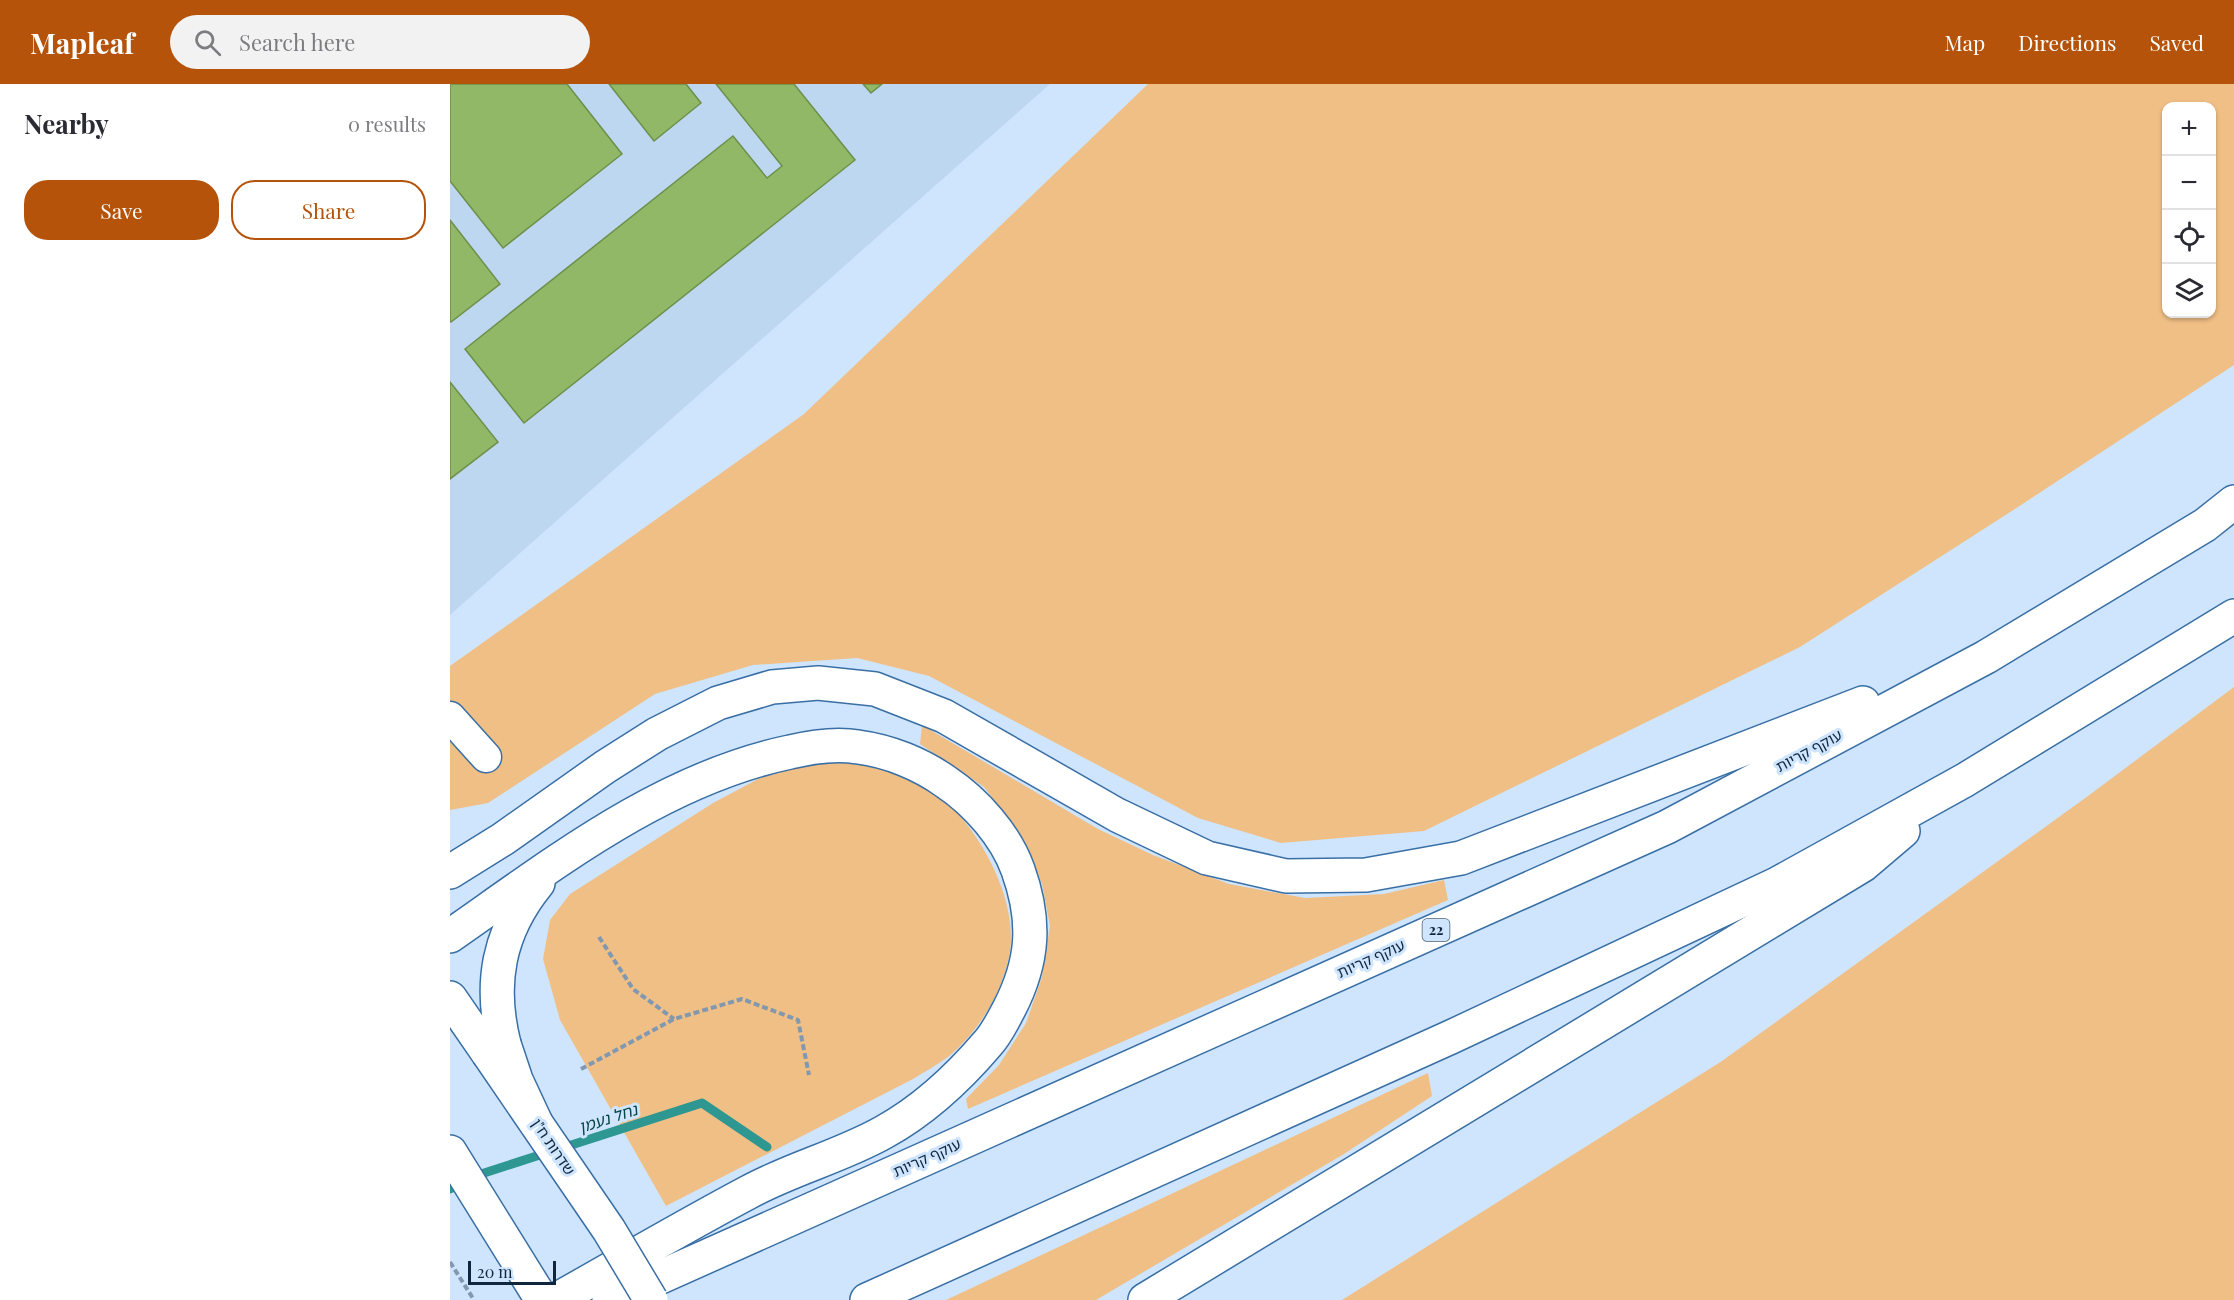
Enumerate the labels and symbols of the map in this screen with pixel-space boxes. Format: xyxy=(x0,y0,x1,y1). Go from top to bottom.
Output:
street label: עוקף קריות xyxy=(1772,724,1845,776)
road number: 22 xyxy=(1422,919,1450,941)
street label: עוקף קריות xyxy=(1333,934,1408,982)
water label: נחל נעמן xyxy=(576,1098,641,1137)
street label: שדרות ח"ן xyxy=(528,1114,580,1179)
street label: עוקף קריות xyxy=(889,1133,964,1181)
scale bar xyxy=(468,1258,556,1286)

